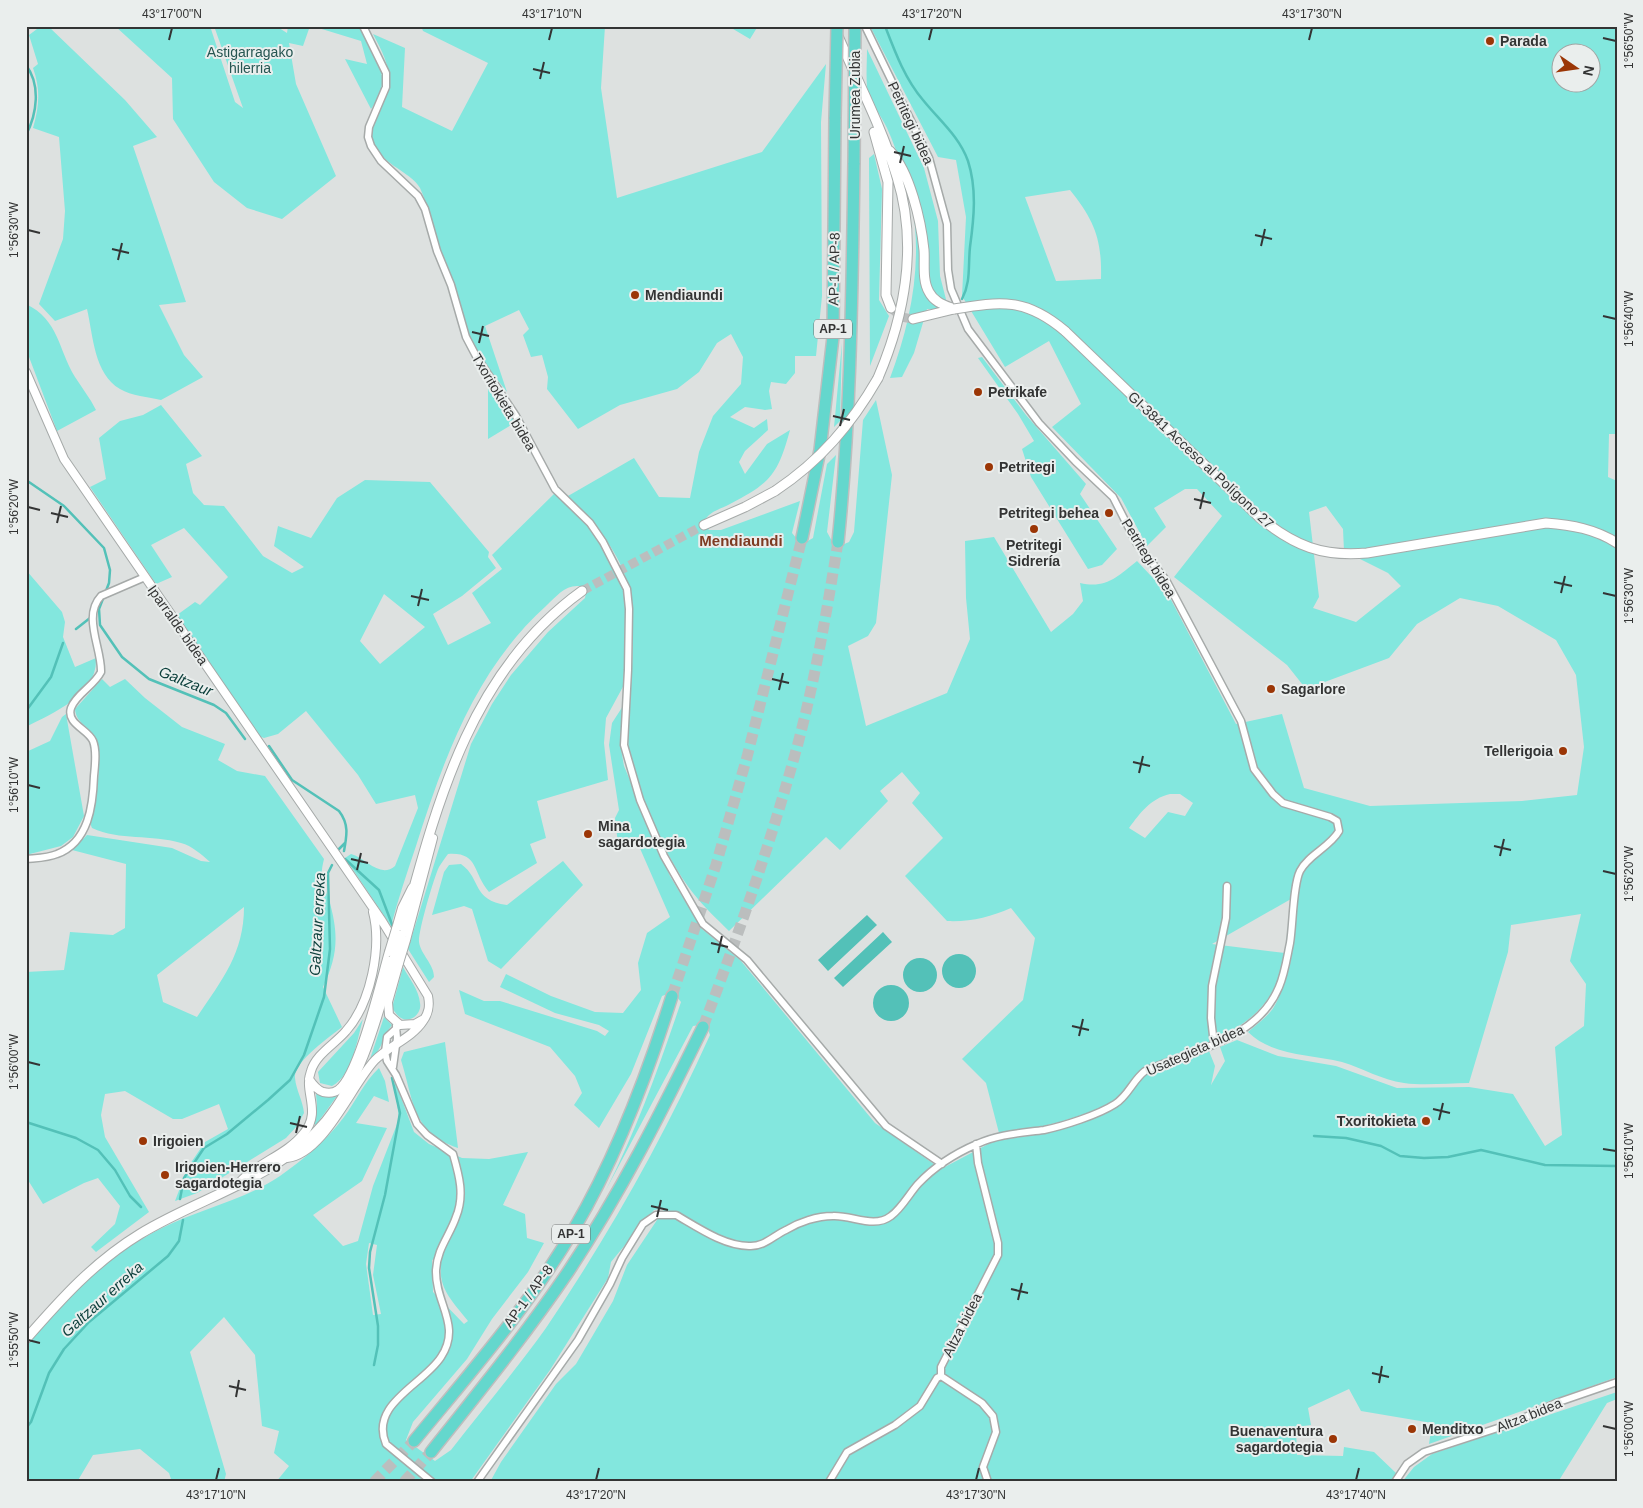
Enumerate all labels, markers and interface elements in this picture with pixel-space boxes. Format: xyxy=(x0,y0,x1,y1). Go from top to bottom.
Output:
text: 43°17'00"N xyxy=(142,7,202,21)
text: 43°17'10"N xyxy=(522,7,582,21)
text: 43°17'20"N xyxy=(902,7,962,21)
text: 43°17'30"N xyxy=(1282,7,1342,21)
text: 1°56'50"W xyxy=(1622,12,1636,69)
place label: Parada xyxy=(1500,33,1547,49)
marker: Parada xyxy=(1484,35,1496,47)
north arrow xyxy=(1550,42,1600,92)
park label: Astigarragako hilerria xyxy=(207,44,293,76)
street label: Urumea Zubia xyxy=(847,50,863,139)
text: N xyxy=(1580,64,1598,78)
street label: Petritegi bidea xyxy=(885,79,937,167)
text: 1°56'30"W xyxy=(7,201,21,258)
street label: AP-1 / AP-8 xyxy=(825,232,843,306)
place label: Mendiaundi xyxy=(645,287,723,303)
marker: Mendiaundi xyxy=(629,289,641,301)
text: 1°56'40"W xyxy=(1622,290,1636,347)
road number: AP-1 xyxy=(814,320,852,338)
street label: Txoritokieta bidea xyxy=(469,351,539,454)
place label: Petrikafe xyxy=(988,384,1047,400)
marker: Petrikafe xyxy=(972,386,984,398)
street label: GI-3841 Acceso al Polígono 27 xyxy=(1125,388,1277,532)
place label: Petritegi xyxy=(999,459,1055,475)
marker: Petritegi xyxy=(983,461,995,473)
text: 1°56'20"W xyxy=(7,478,21,535)
place label: Petritegi behea xyxy=(999,505,1099,521)
marker: Petritegi behea xyxy=(1103,507,1115,519)
street label: Petritegi bidea xyxy=(1118,516,1180,600)
marker: Petritegi Sidrería xyxy=(1028,523,1040,535)
district label: Mendiaundi xyxy=(699,532,783,549)
place label: Petritegi Sidrería xyxy=(1006,537,1062,569)
text: 1°56'30"W xyxy=(1622,567,1636,624)
street label: Iparralde bidea xyxy=(145,582,211,668)
water label: Galtzaur xyxy=(157,662,216,700)
place label: Sagarlore xyxy=(1281,681,1346,697)
marker: Sagarlore xyxy=(1265,683,1277,695)
place label: Tellerigoia xyxy=(1484,743,1553,759)
marker: Tellerigoia xyxy=(1557,745,1569,757)
text: 1°56'10"W xyxy=(7,756,21,813)
place label: Mina sagardotegia xyxy=(598,818,685,850)
marker: Mina sagardotegia xyxy=(582,828,594,840)
text: 1°56'20"W xyxy=(1622,845,1636,902)
water label: Galtzaur erreka xyxy=(306,872,328,976)
street label: Usategieta bidea xyxy=(1144,1021,1246,1079)
text: 1°56'00"W xyxy=(7,1033,21,1090)
place label: Txoritokieta xyxy=(1337,1113,1416,1129)
marker: Txoritokieta xyxy=(1420,1115,1432,1127)
text: 1°56'10"W xyxy=(1622,1122,1636,1179)
place label: Irigoien xyxy=(153,1133,204,1149)
marker: Irigoien xyxy=(137,1135,149,1147)
place label: Irigoien-Herrero sagardotegia xyxy=(175,1159,281,1191)
marker: Irigoien-Herrero sagardotegia xyxy=(159,1169,171,1181)
road number: AP-1 xyxy=(552,1224,590,1244)
water label: Galtzaur erreka xyxy=(58,1258,146,1340)
street label: AP-1 / AP-8 xyxy=(500,1262,556,1330)
street label: Altza bidea xyxy=(939,1290,985,1359)
text: 1°55'50"W xyxy=(7,1311,21,1368)
street label: Altza bidea xyxy=(1494,1395,1564,1435)
text: 1°56'00"W xyxy=(1622,1400,1636,1457)
place label: Menditxo xyxy=(1422,1421,1483,1437)
place label: Buenaventura sagardotegia xyxy=(1230,1423,1323,1455)
marker: Menditxo xyxy=(1406,1423,1418,1435)
marker: Buenaventura sagardotegia xyxy=(1327,1433,1339,1445)
text: 43°17'10"N xyxy=(186,1488,246,1502)
text: 43°17'20"N xyxy=(566,1488,626,1502)
text: 43°17'30"N xyxy=(946,1488,1006,1502)
text: 43°17'40"N xyxy=(1326,1488,1386,1502)

